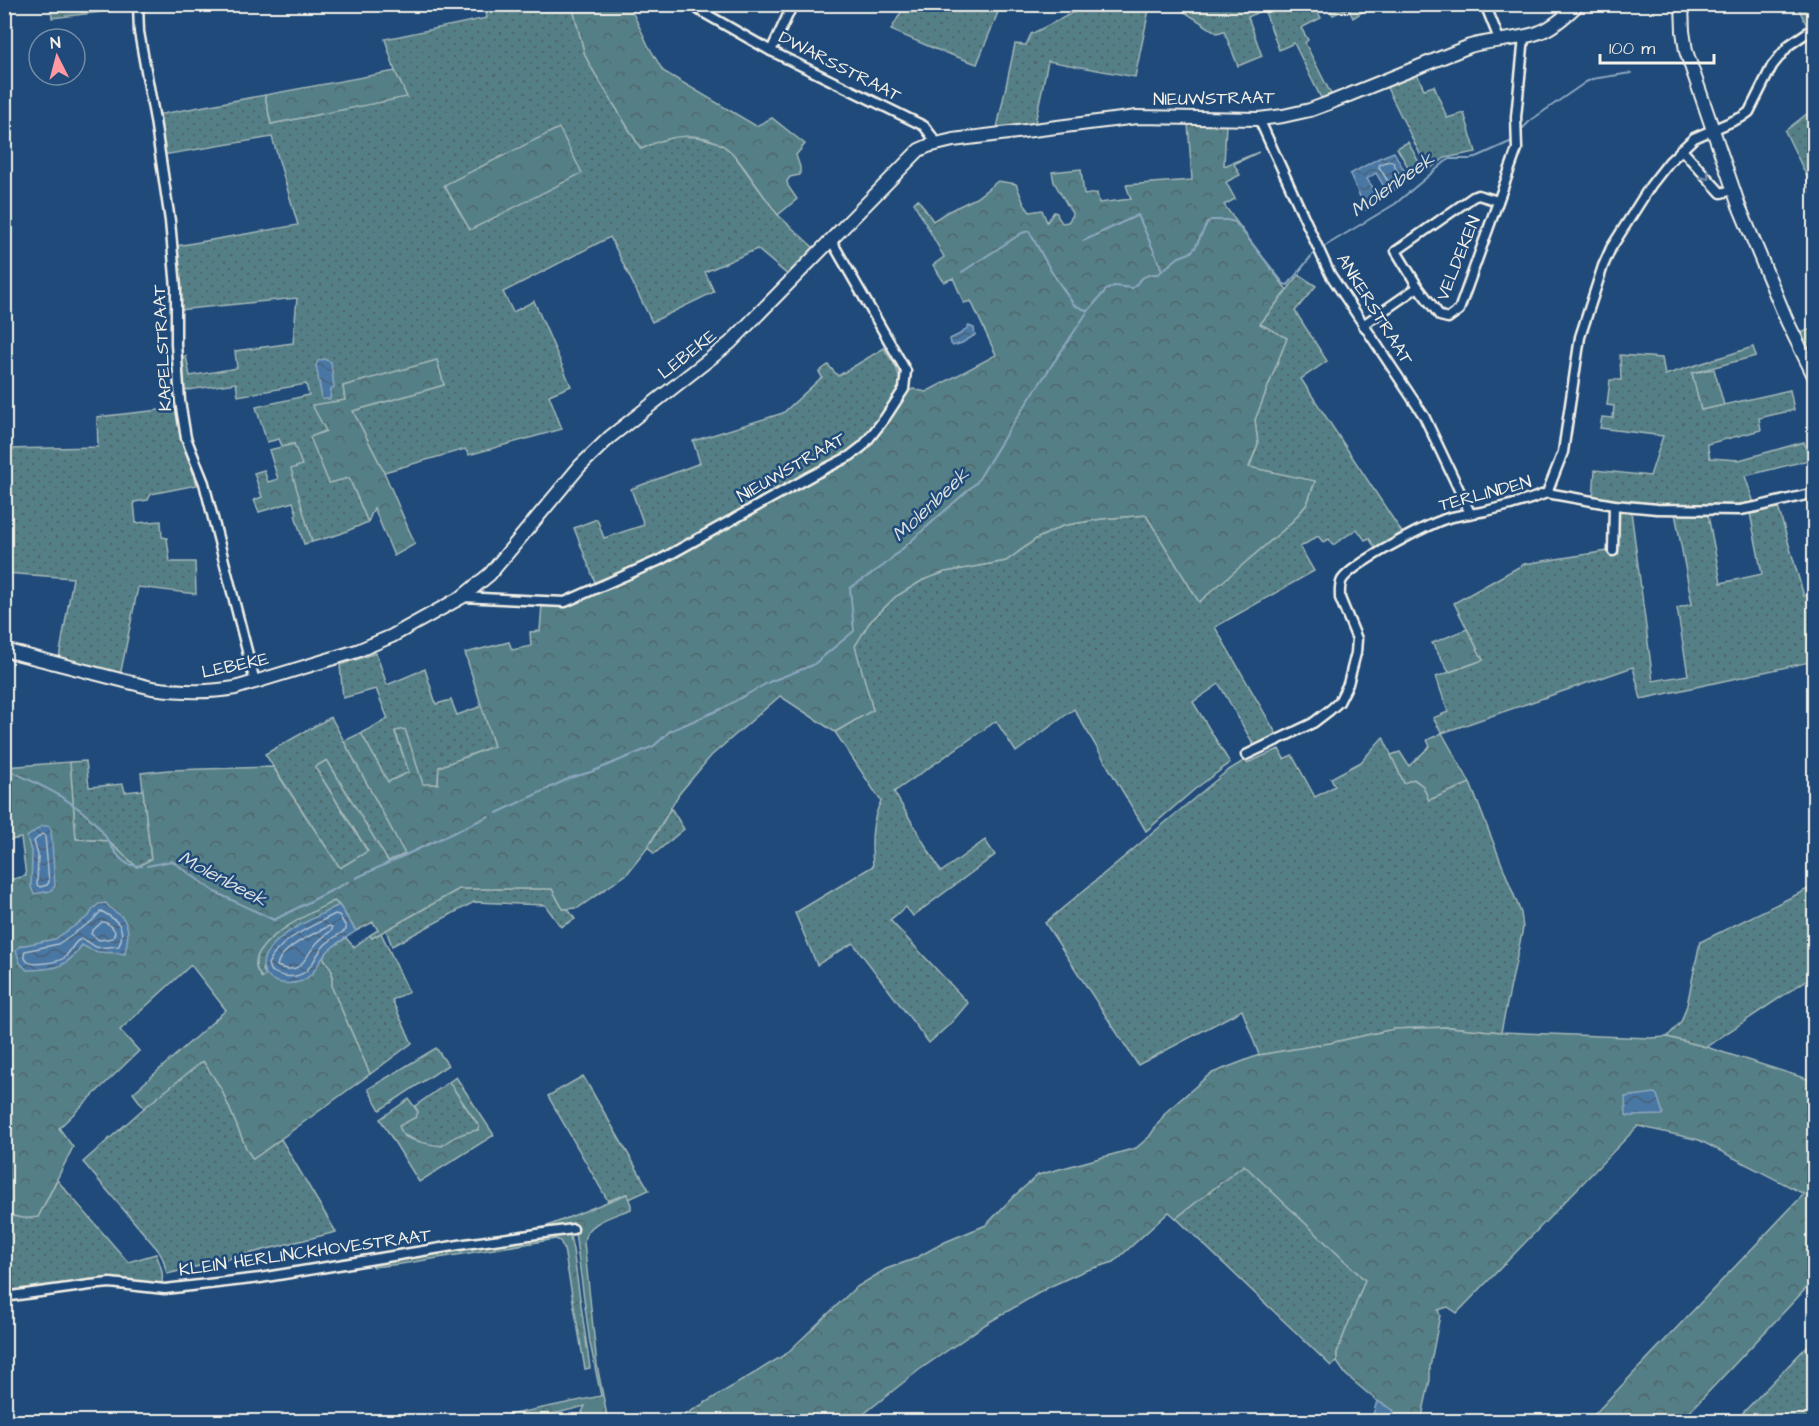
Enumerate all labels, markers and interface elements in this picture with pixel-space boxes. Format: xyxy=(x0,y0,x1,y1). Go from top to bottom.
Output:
street label: DWARSSTRAAT xyxy=(774,25,906,108)
north arrow xyxy=(27,27,87,87)
scale bar xyxy=(1600,27,1714,65)
text: N xyxy=(49,32,62,55)
text: 100 m xyxy=(1609,36,1655,61)
street label: NIEUWSTRAAT xyxy=(1153,85,1276,112)
water label: Molenbeek xyxy=(1345,145,1441,224)
one-way arrow xyxy=(1699,169,1710,179)
street label: VELDEKEN xyxy=(1430,212,1487,304)
street label: ANKERSTRAAT xyxy=(1330,249,1419,370)
street label: KAPELSTRAAT xyxy=(147,283,178,412)
street label: LEBEKE xyxy=(653,323,722,385)
street label: NIEUWSTRAAT xyxy=(732,426,851,509)
water label: Molenbeek xyxy=(886,461,976,548)
street label: TERLINDEN xyxy=(1436,469,1534,518)
street label: LEBEKE xyxy=(199,646,271,685)
water label: Molenbeek xyxy=(173,844,273,914)
street label: KLEIN HERLINCKHOVESTRAAT xyxy=(177,1222,434,1283)

